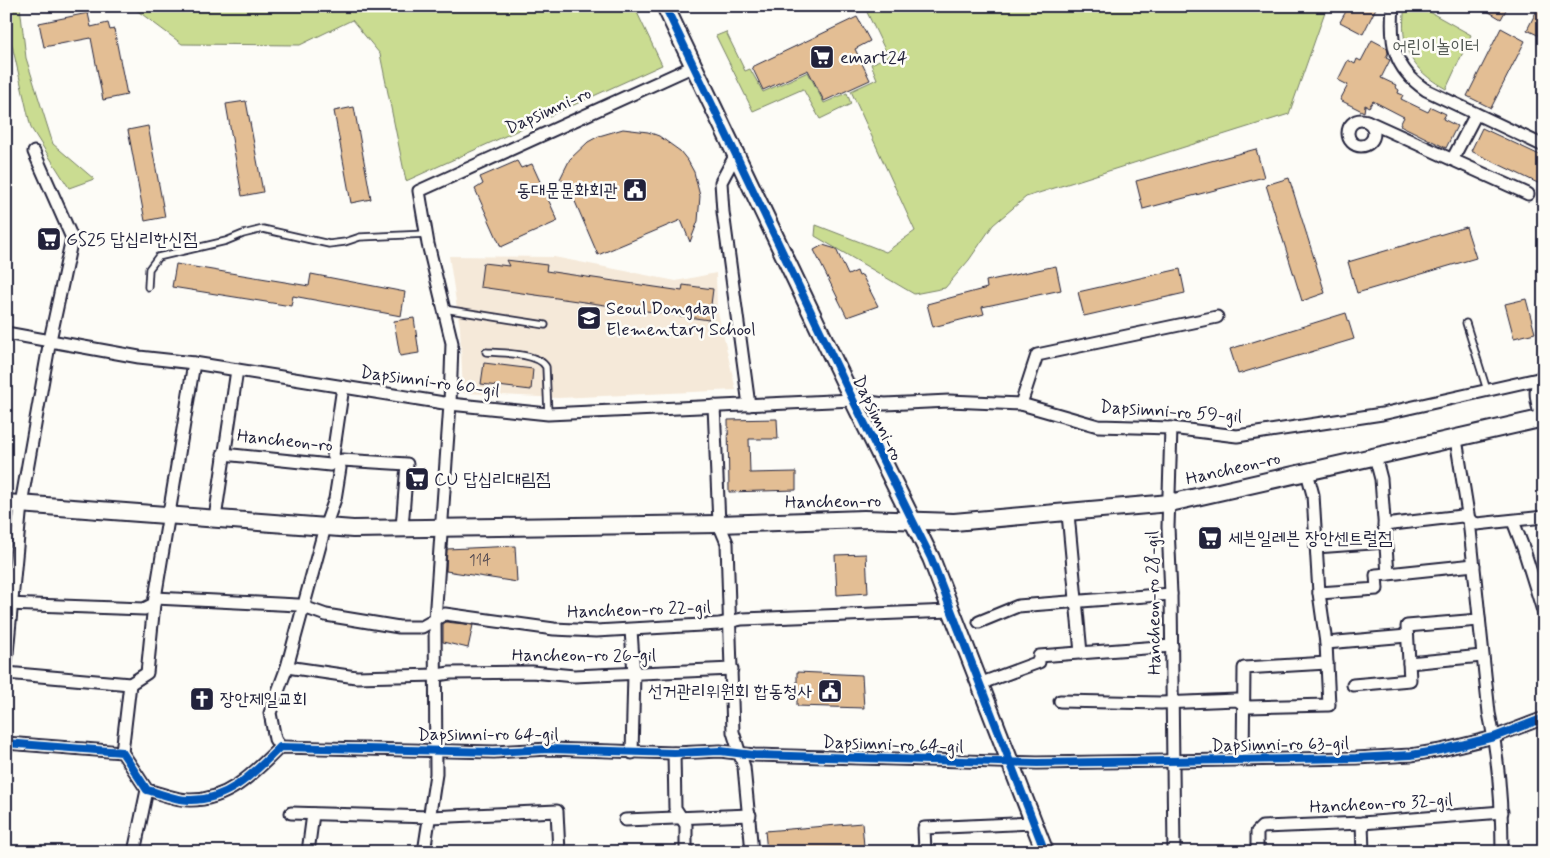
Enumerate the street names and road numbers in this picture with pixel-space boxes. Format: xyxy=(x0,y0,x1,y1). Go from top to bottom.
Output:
street label: Dapsimni-ro xyxy=(502,81,595,141)
street label: Dapsimni-ro 60-gil xyxy=(359,360,501,404)
street label: Dapsimni-ro xyxy=(846,372,908,465)
street label: Dapsimni-ro 59-gil xyxy=(1099,395,1243,429)
street label: Hancheon-ro xyxy=(236,424,334,458)
street label: Hancheon-ro xyxy=(1184,446,1283,492)
street label: Hancheon-ro xyxy=(785,489,881,515)
street label: Hancheon-ro 28-gil xyxy=(1141,531,1167,675)
street label: Hancheon-ro 22-gil xyxy=(567,595,711,625)
street label: Hancheon-ro 26-gil xyxy=(512,644,656,668)
street label: Dapsimni-ro 64-gil xyxy=(417,723,559,747)
street label: Dapsimni-ro 64-gil xyxy=(822,731,964,759)
street label: Dapsimni-ro 63-gil xyxy=(1211,732,1349,758)
street label: Hancheon-ro 32-gil xyxy=(1309,788,1453,820)

